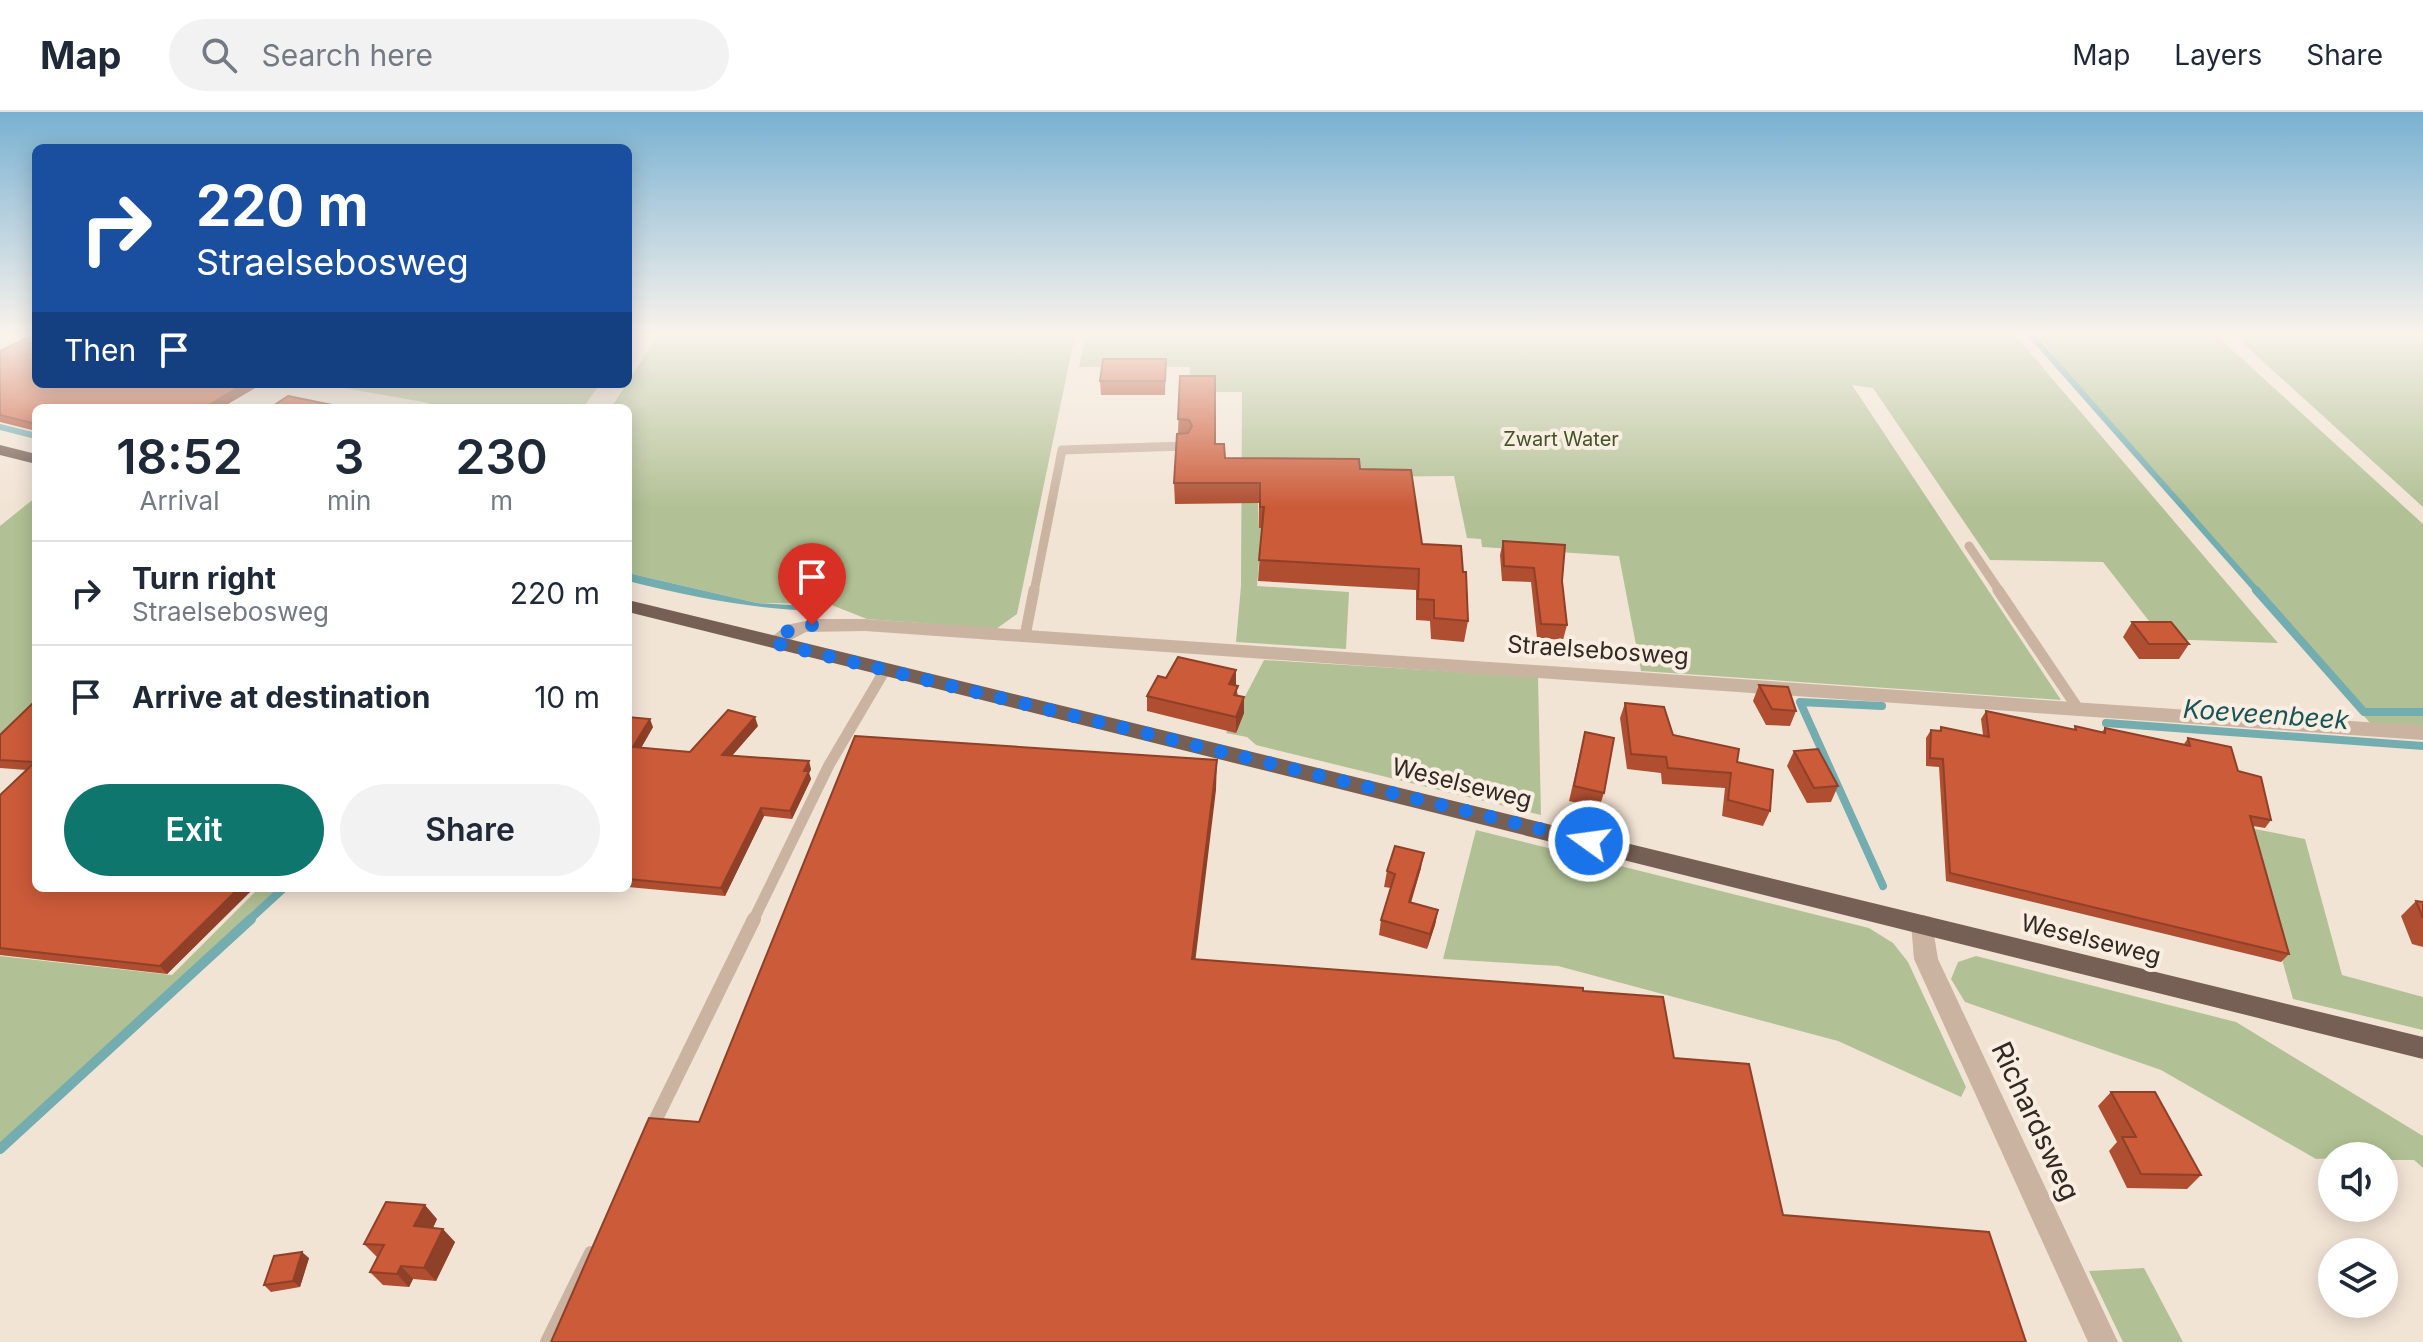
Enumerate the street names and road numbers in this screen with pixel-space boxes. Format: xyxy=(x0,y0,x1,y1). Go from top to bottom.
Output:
street label: Straelsebosweg xyxy=(1506,629,1690,671)
street label: Weselseweg xyxy=(1389,752,1535,814)
street label: Weselseweg xyxy=(2018,908,2164,970)
street label: Richardsweg xyxy=(1984,1036,2088,1206)

